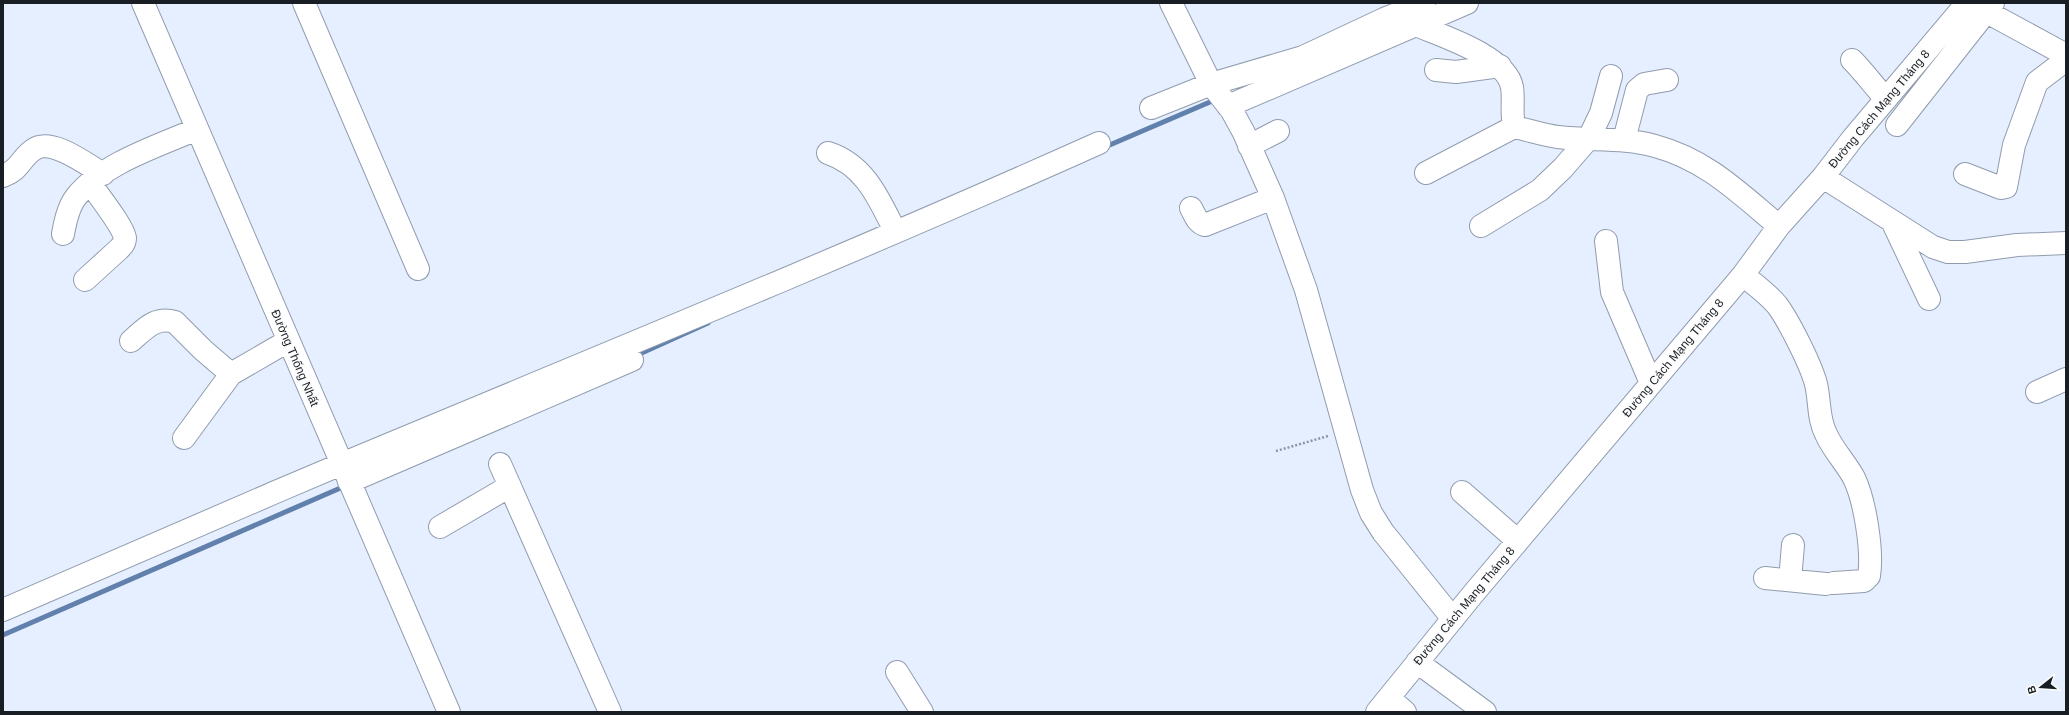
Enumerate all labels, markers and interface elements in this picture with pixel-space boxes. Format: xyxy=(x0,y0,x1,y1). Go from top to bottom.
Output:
street label: Đường Cách Mạng Tháng 8 xyxy=(1826,47,1933,171)
street label: Đường Cách Mạng Tháng 8 xyxy=(1620,296,1727,420)
street label: Đường Thống Nhất xyxy=(268,308,322,409)
street label: Đường Cách Mạng Tháng 8 xyxy=(1411,544,1518,668)
north arrow xyxy=(2021,667,2061,707)
text: B xyxy=(2025,684,2038,695)

